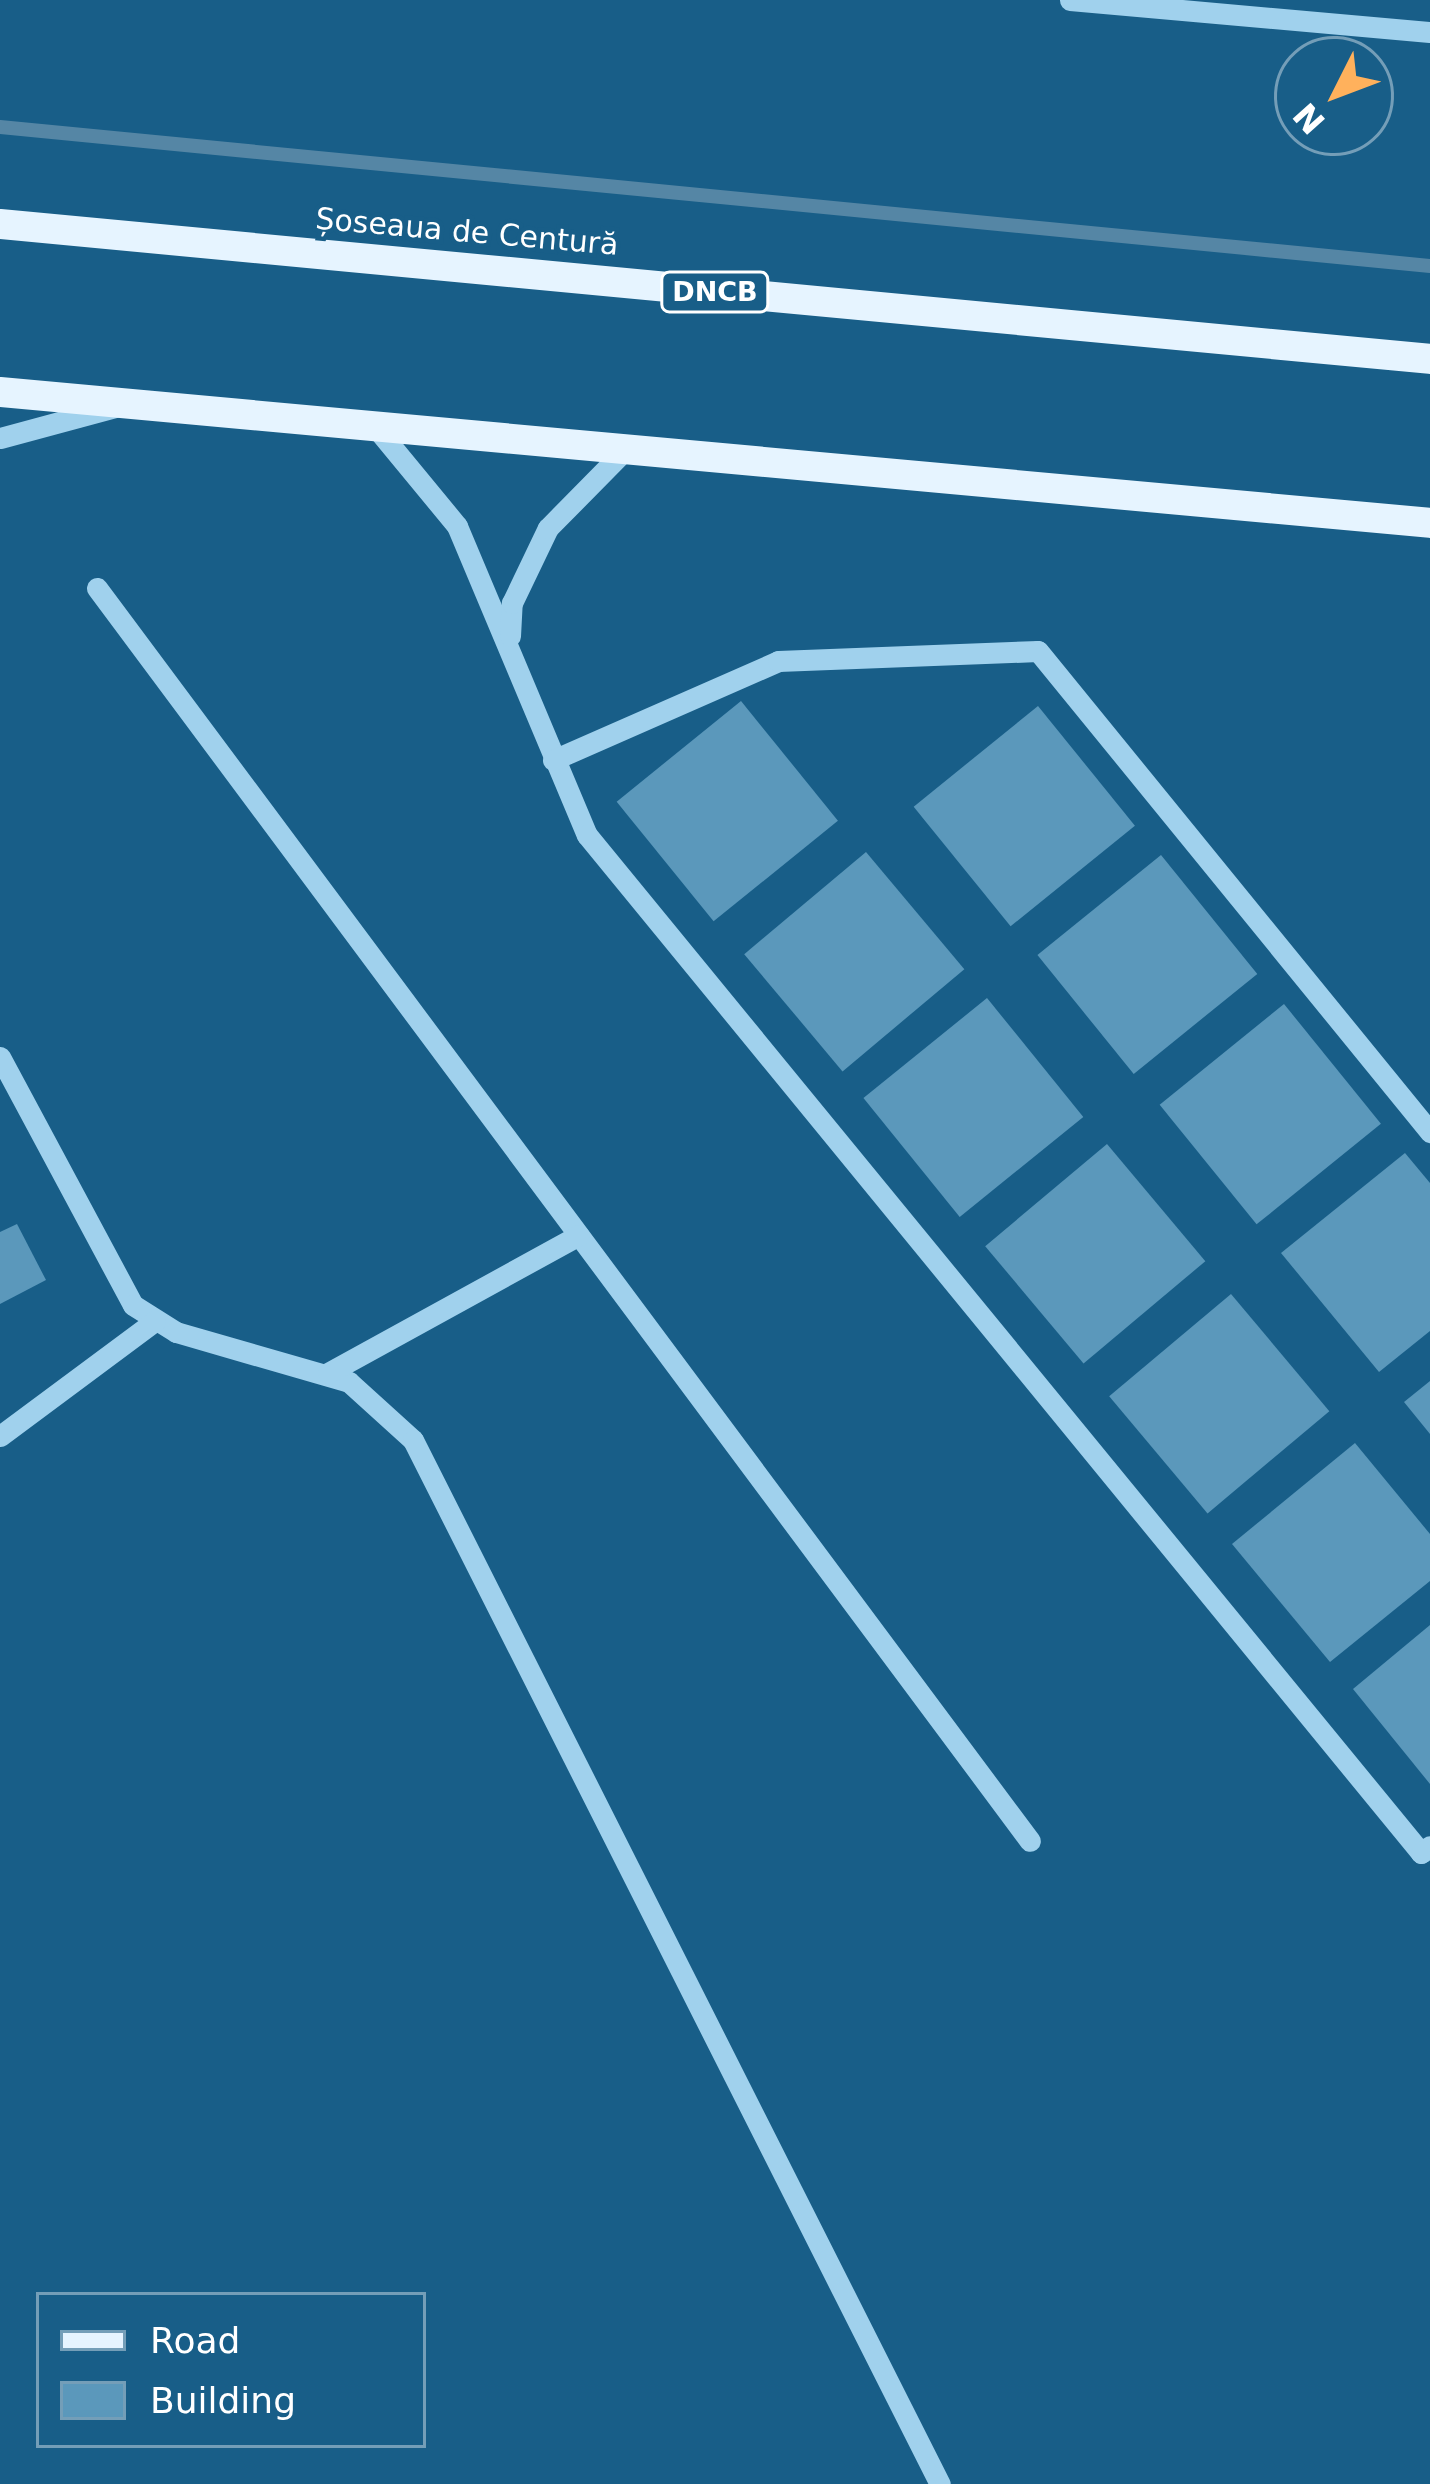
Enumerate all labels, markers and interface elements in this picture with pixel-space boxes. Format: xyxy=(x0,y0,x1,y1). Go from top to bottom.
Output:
north arrow xyxy=(1274,36,1394,156)
text: N xyxy=(1285,95,1333,142)
street label: Șoseaua de Centură xyxy=(314,201,620,263)
road number: DNCB xyxy=(658,271,772,313)
legend xyxy=(36,2292,426,2448)
text: Road xyxy=(150,2320,240,2361)
text: Building xyxy=(150,2380,296,2421)

